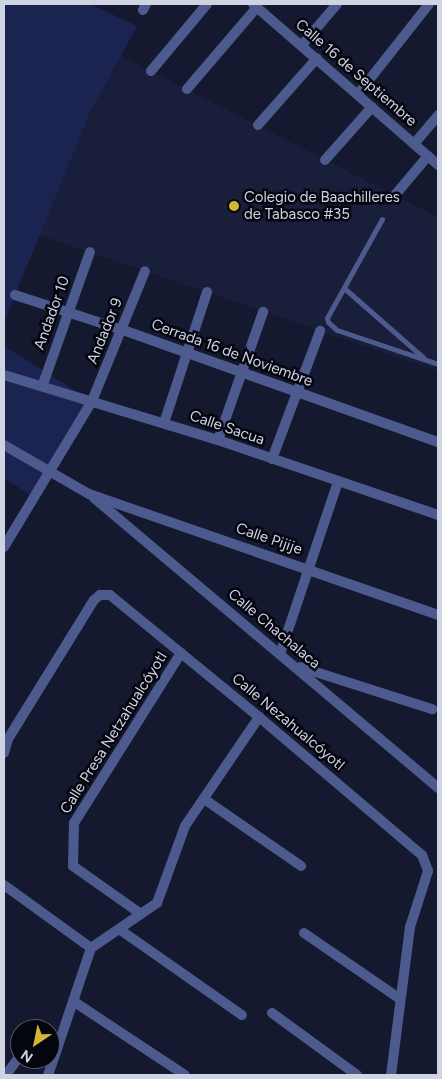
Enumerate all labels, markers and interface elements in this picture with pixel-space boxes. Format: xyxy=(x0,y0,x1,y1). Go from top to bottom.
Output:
street label: Calle 16 de Septiembre xyxy=(292,16,420,130)
place label: Colegio de Baachilleres de Tabasco #35 xyxy=(244,188,400,223)
marker: Colegio de Baachilleres de Tabasco #35 xyxy=(228,200,240,212)
street label: Andador 10 xyxy=(30,274,74,352)
street label: Andador 9 xyxy=(84,295,126,367)
street label: Cerrada 16 de Noviembre xyxy=(149,315,315,391)
street label: Calle Sacua xyxy=(187,407,267,449)
street label: Calle Pijije xyxy=(234,519,304,559)
street label: Calle Chachalaca xyxy=(224,585,324,673)
street label: Calle Presa Netzahualcóyotl xyxy=(57,649,171,817)
street label: Calle Nezahualcóyotl xyxy=(228,670,348,774)
north arrow xyxy=(10,1019,60,1069)
text: N xyxy=(18,1046,36,1066)

